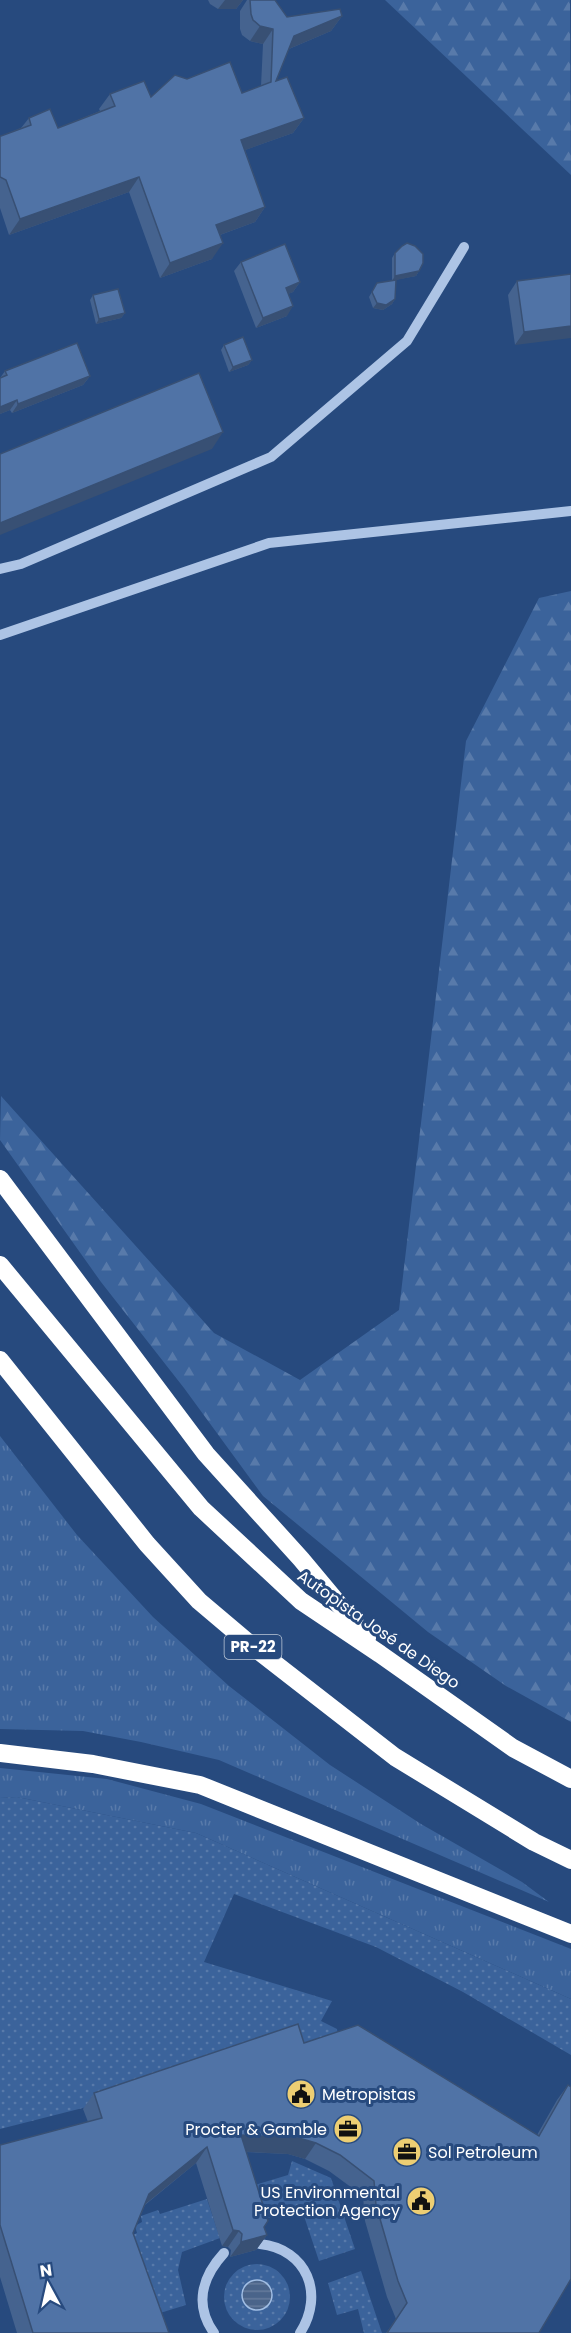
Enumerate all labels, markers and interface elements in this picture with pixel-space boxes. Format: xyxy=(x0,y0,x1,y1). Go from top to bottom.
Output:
street label: Autopista José de Diego xyxy=(293,1564,465,1694)
road number: PR-22 xyxy=(224,1635,282,1659)
public building icon: Metropistas xyxy=(285,2078,317,2110)
place label: Metropistas xyxy=(322,2083,416,2106)
office icon: Procter & Gamble xyxy=(332,2113,364,2145)
place label: Procter & Gamble xyxy=(185,2118,327,2141)
office icon: Sol Petroleum xyxy=(391,2136,423,2168)
place label: Sol Petroleum xyxy=(428,2141,538,2164)
place label: US Environmental Protection Agency xyxy=(254,2181,400,2222)
public building icon: US Environmental Protection Agency xyxy=(405,2185,437,2217)
north arrow xyxy=(18,2255,78,2315)
text: N xyxy=(38,2258,54,2283)

